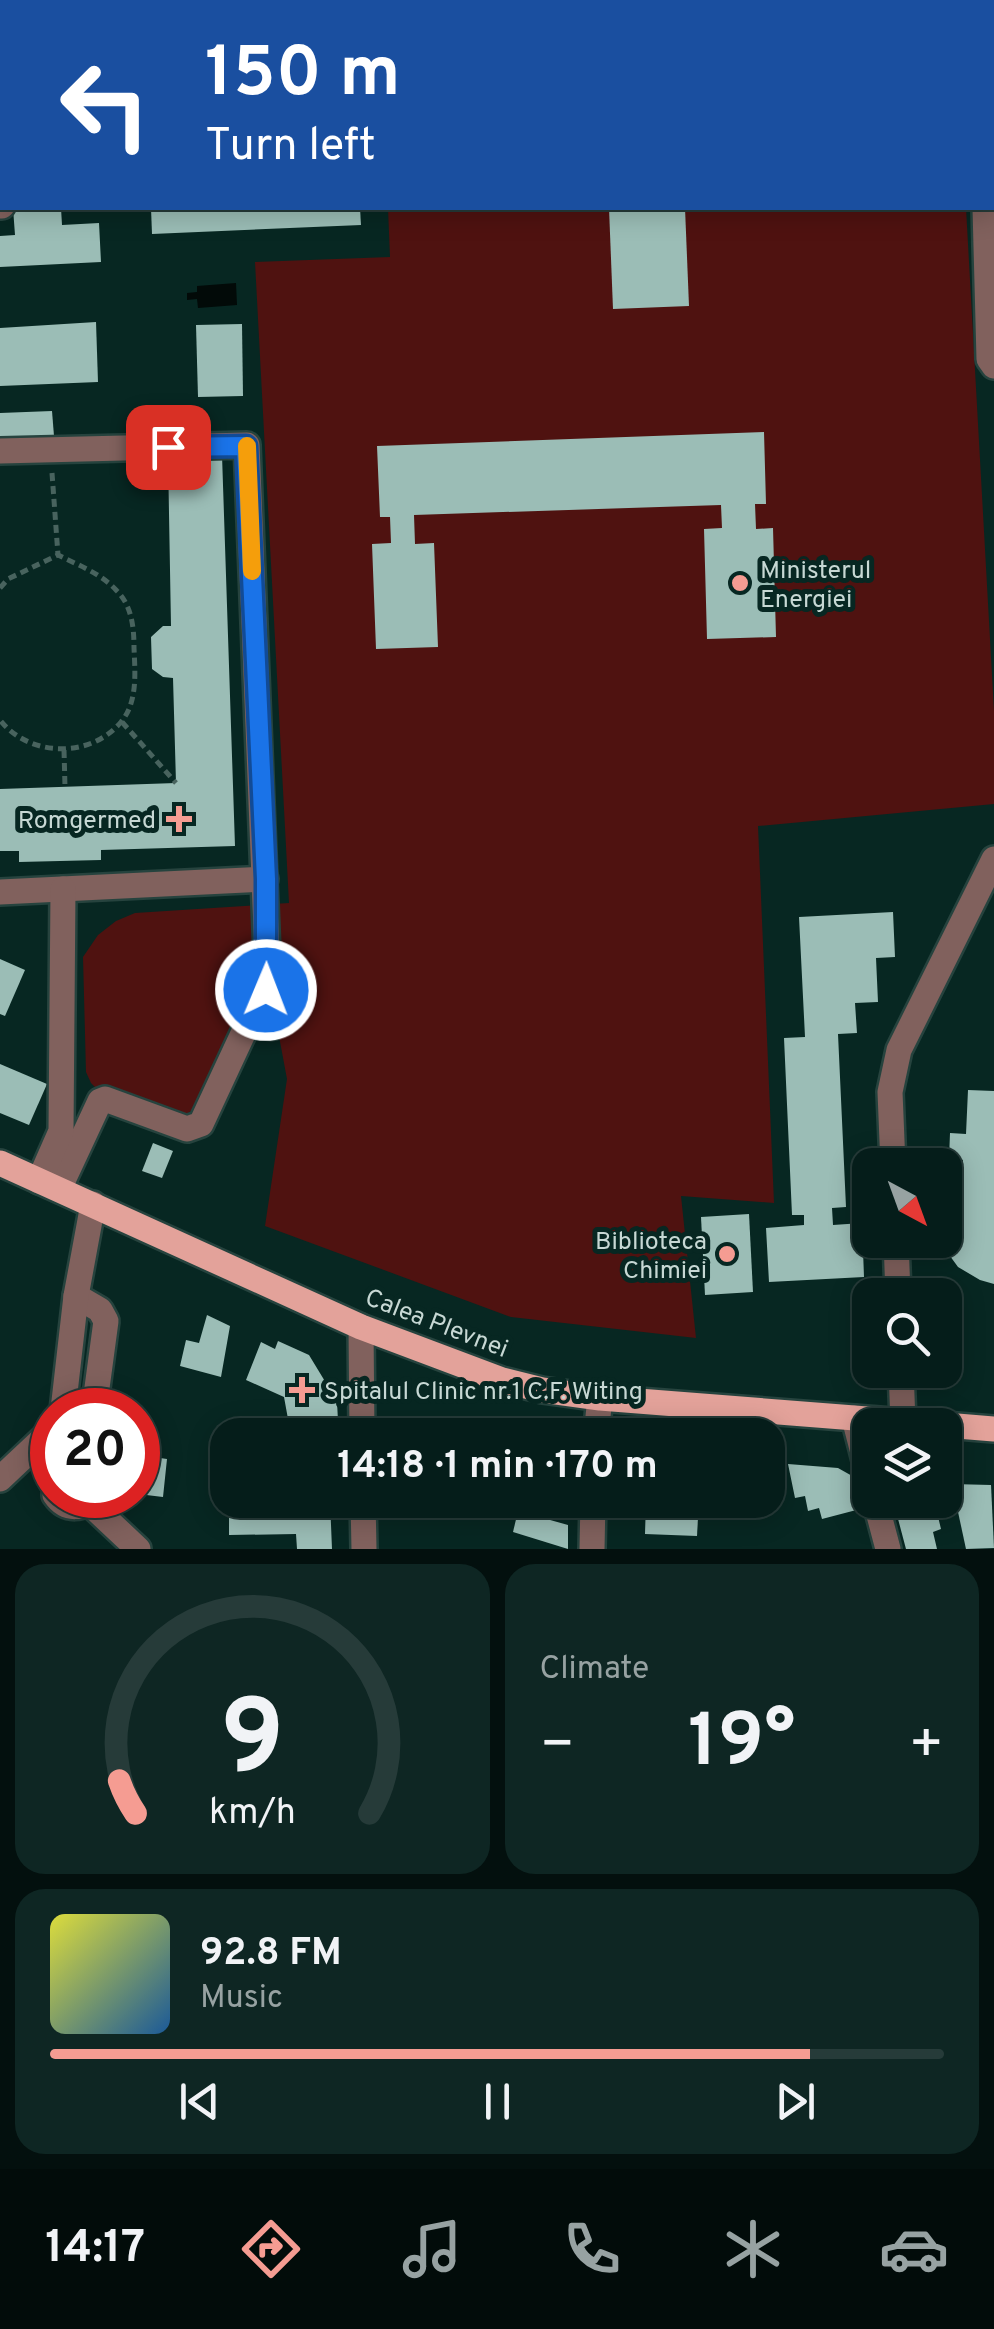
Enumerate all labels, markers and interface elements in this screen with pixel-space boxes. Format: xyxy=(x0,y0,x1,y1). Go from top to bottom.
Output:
text: 150 m xyxy=(205,32,400,121)
icon: left xyxy=(40,40,170,170)
text: Turn left xyxy=(205,119,376,176)
pin xyxy=(126,405,211,490)
icon: arrive xyxy=(141,420,196,475)
place label: Ministerul Energiei xyxy=(760,556,871,617)
marker: Ministerul Energiei xyxy=(729,572,751,594)
place label: Romgermed xyxy=(18,806,156,838)
marker: Romgermed xyxy=(166,806,192,832)
position arrow xyxy=(214,938,318,1042)
north arrow xyxy=(852,1148,962,1258)
map controls xyxy=(852,1148,962,1518)
place label: Biblioteca Chimiei xyxy=(595,1227,707,1288)
marker: Biblioteca Chimiei xyxy=(716,1243,738,1265)
button: search xyxy=(852,1278,962,1388)
street label: Calea Plevnei xyxy=(360,1283,512,1367)
marker: Spitalul Clinic nr.1 C.F. Witing xyxy=(289,1377,315,1403)
place label: Spitalul Clinic nr.1 C.F. Witing xyxy=(324,1377,643,1409)
speed limit sign: 20 xyxy=(30,1388,160,1518)
button: layers xyxy=(852,1408,962,1518)
text: 14:18 · 1 min · 170 m xyxy=(337,1443,658,1492)
text: Climate xyxy=(540,1650,649,1690)
text: 9 xyxy=(220,1679,284,1811)
text: 19° xyxy=(688,1698,795,1793)
text: − xyxy=(540,1712,575,1782)
text: + xyxy=(909,1712,944,1782)
text: km/h xyxy=(209,1791,296,1837)
text: 92.8 FM xyxy=(200,1930,342,1979)
text: Music xyxy=(200,1979,283,2019)
icon: previous xyxy=(172,2074,227,2129)
icon: pause xyxy=(470,2074,525,2129)
icon: next xyxy=(768,2074,823,2129)
icon: directions xyxy=(236,2214,306,2284)
icon: music xyxy=(397,2214,467,2284)
icon: phone xyxy=(557,2214,627,2284)
icon: climate xyxy=(718,2214,788,2284)
icon: car xyxy=(879,2214,949,2284)
text: 14:17 xyxy=(45,2221,145,2278)

